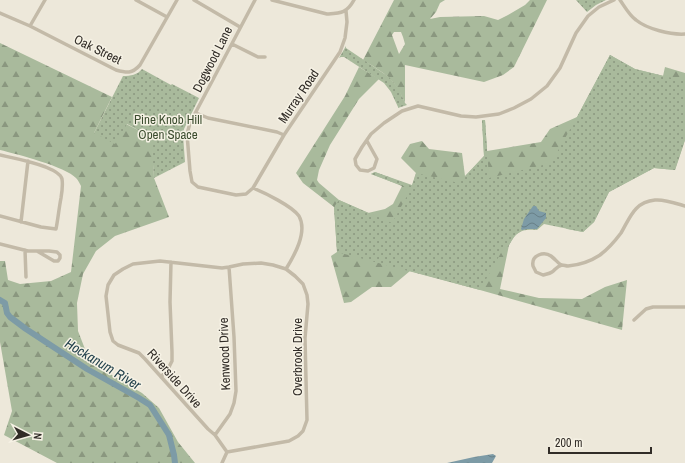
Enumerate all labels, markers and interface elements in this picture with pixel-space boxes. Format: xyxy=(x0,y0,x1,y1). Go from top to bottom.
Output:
street label: Dogwood Lane xyxy=(189,23,236,95)
street label: Oak Street xyxy=(71,31,124,68)
street label: Murray Road xyxy=(274,66,323,127)
park label: Pine Knob Hill Open Space xyxy=(134,111,202,143)
street label: Kenwood Drive xyxy=(215,317,234,391)
street label: Overbrook Drive xyxy=(289,318,306,396)
water label: Hockanum River xyxy=(62,334,145,394)
street label: Riverside Drive xyxy=(144,345,206,412)
north arrow xyxy=(8,415,48,455)
scale bar xyxy=(549,429,651,455)
text: N xyxy=(31,432,45,440)
text: 200 m xyxy=(555,435,582,451)

